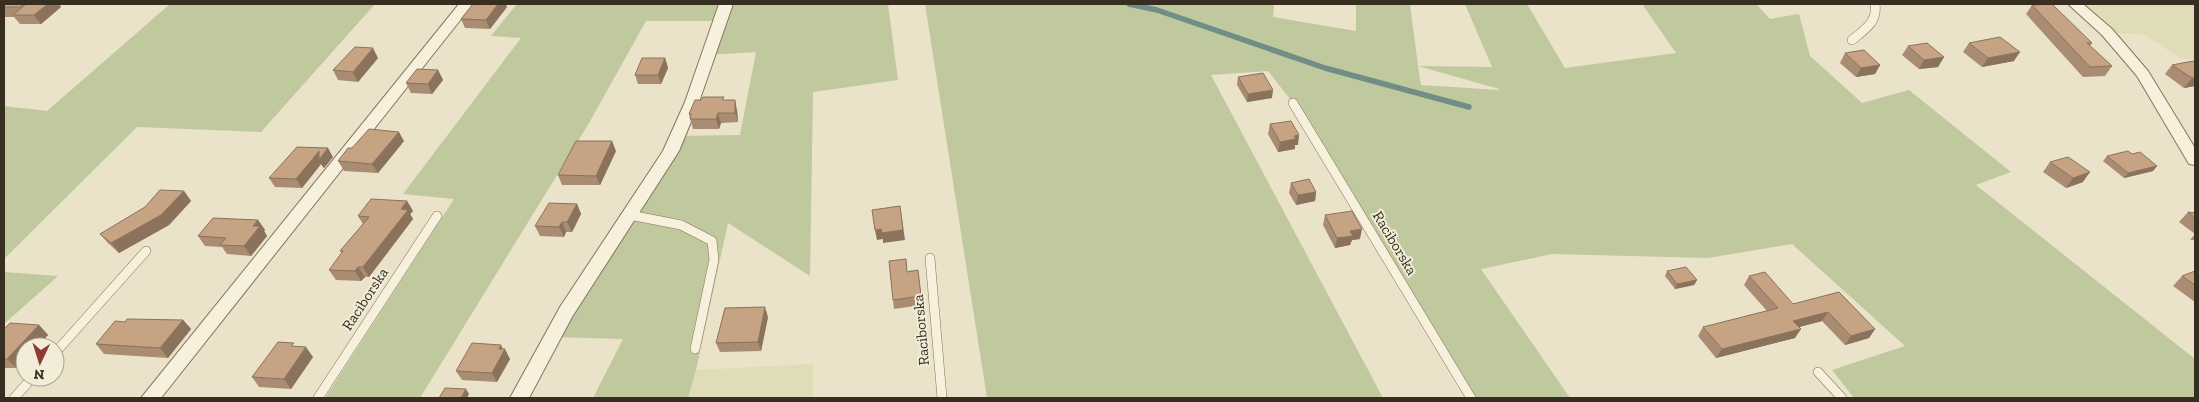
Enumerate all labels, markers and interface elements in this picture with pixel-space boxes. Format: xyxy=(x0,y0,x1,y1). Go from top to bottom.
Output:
street label: Raciborska xyxy=(1369,208,1421,278)
street label: Raciborska xyxy=(338,264,392,334)
street label: Raciborska xyxy=(909,294,933,366)
north arrow xyxy=(15,337,65,387)
text: N xyxy=(33,366,45,383)

